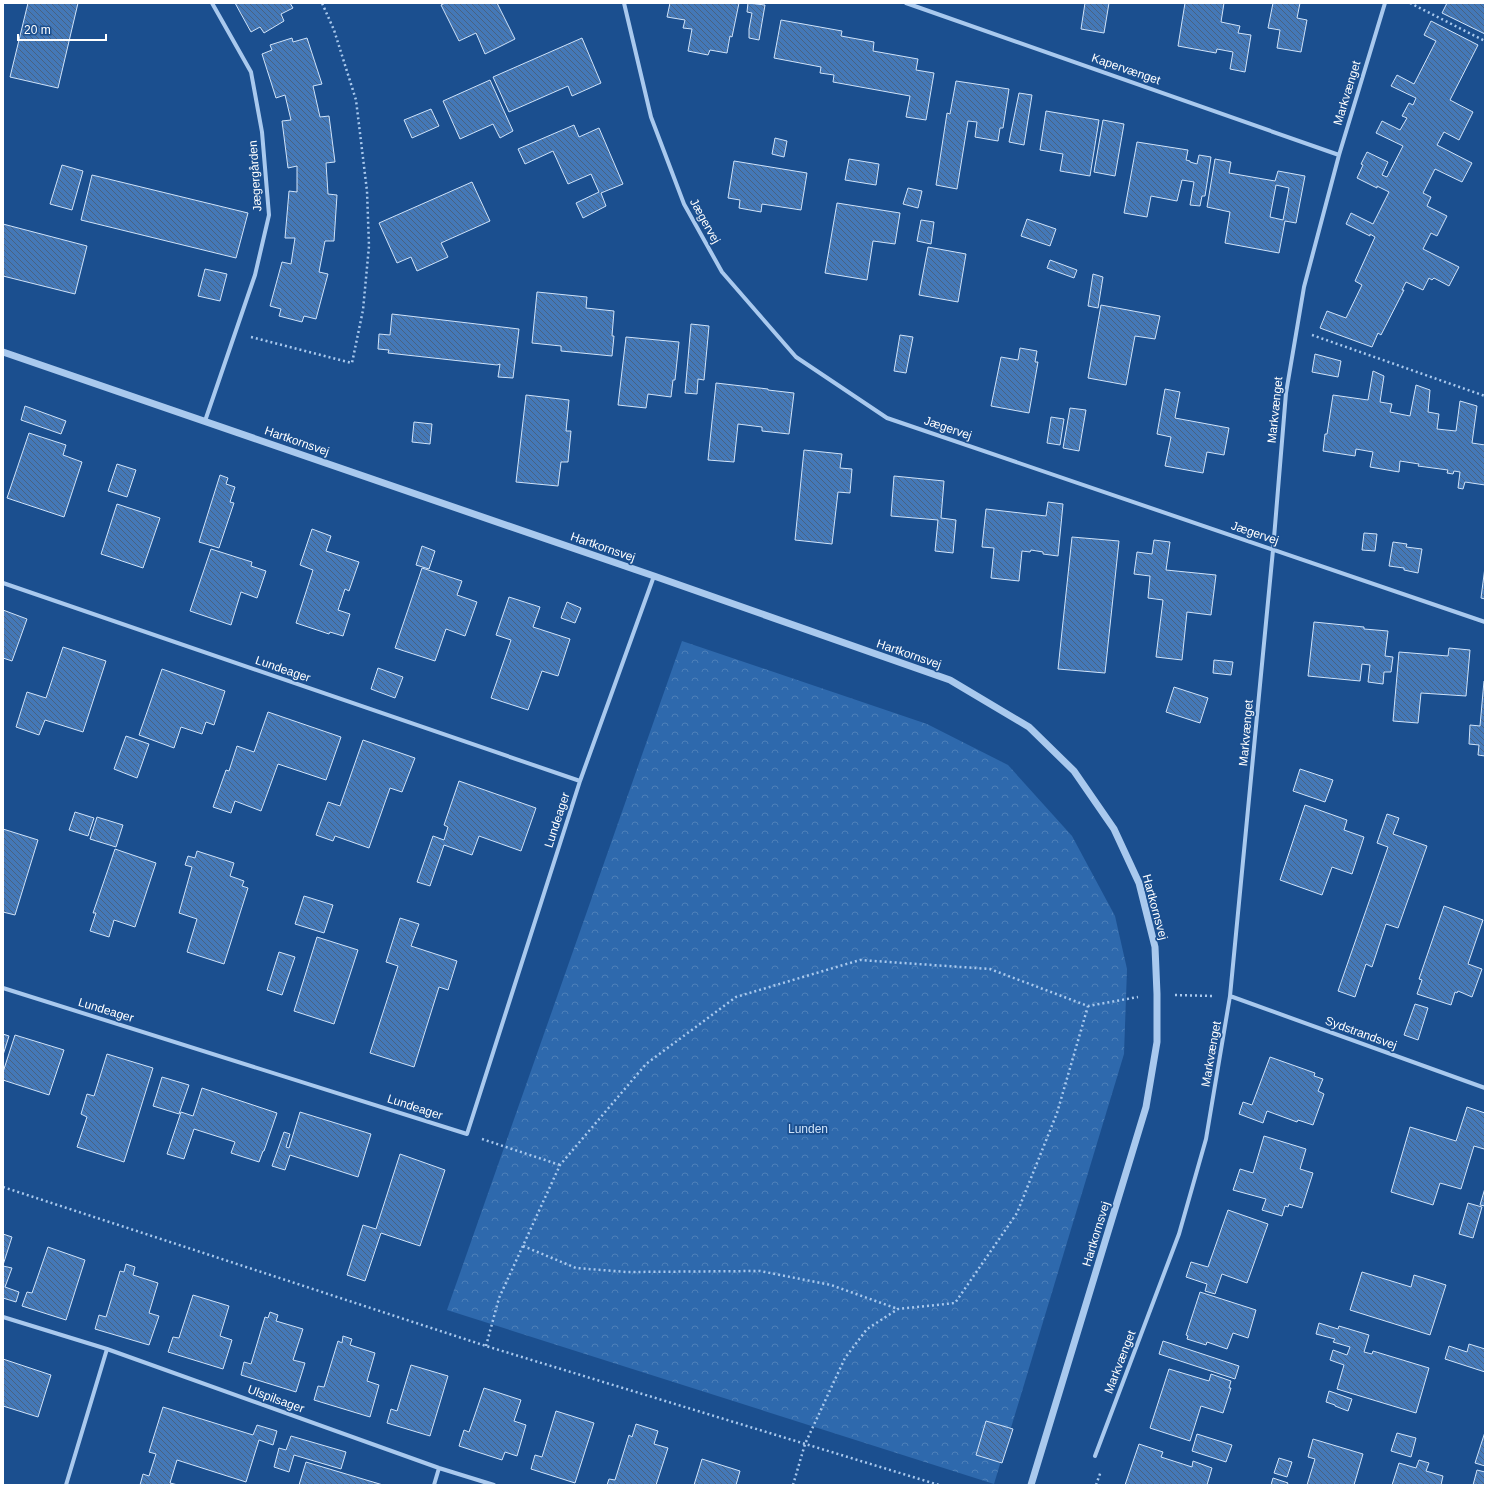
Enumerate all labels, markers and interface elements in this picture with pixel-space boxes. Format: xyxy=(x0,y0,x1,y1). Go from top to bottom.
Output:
scale bar xyxy=(18,16,106,42)
text: 20 m xyxy=(24,23,51,37)
street label: Kapervænget xyxy=(1090,51,1163,88)
street label: Markvænget xyxy=(1331,58,1364,127)
street label: Jægergården xyxy=(246,140,264,212)
street label: Jægervej xyxy=(687,196,723,246)
street label: Markvænget xyxy=(1265,375,1286,444)
street label: Jægervej xyxy=(922,413,974,443)
street label: Hartkornsvej xyxy=(263,423,331,459)
street label: Jægervej xyxy=(1229,518,1281,548)
street label: Hartkornsvej xyxy=(569,529,637,565)
street label: Hartkornsvej xyxy=(875,636,943,672)
street label: Lundeager xyxy=(254,653,312,685)
street label: Markvænget xyxy=(1236,699,1256,767)
street label: Lundeager xyxy=(541,791,573,849)
street label: Hartkornsvej xyxy=(1140,873,1170,941)
street label: Lundeager xyxy=(77,995,135,1025)
street label: Sydstrandsvej xyxy=(1323,1014,1399,1052)
street label: Markvænget xyxy=(1198,1019,1224,1088)
street label: Lundeager xyxy=(386,1091,444,1123)
park label: Lunden xyxy=(788,1122,828,1136)
street label: Hartkornsvej xyxy=(1079,1200,1113,1268)
street label: Markvænget xyxy=(1102,1328,1139,1396)
street label: Ulspilsager xyxy=(246,1382,306,1416)

